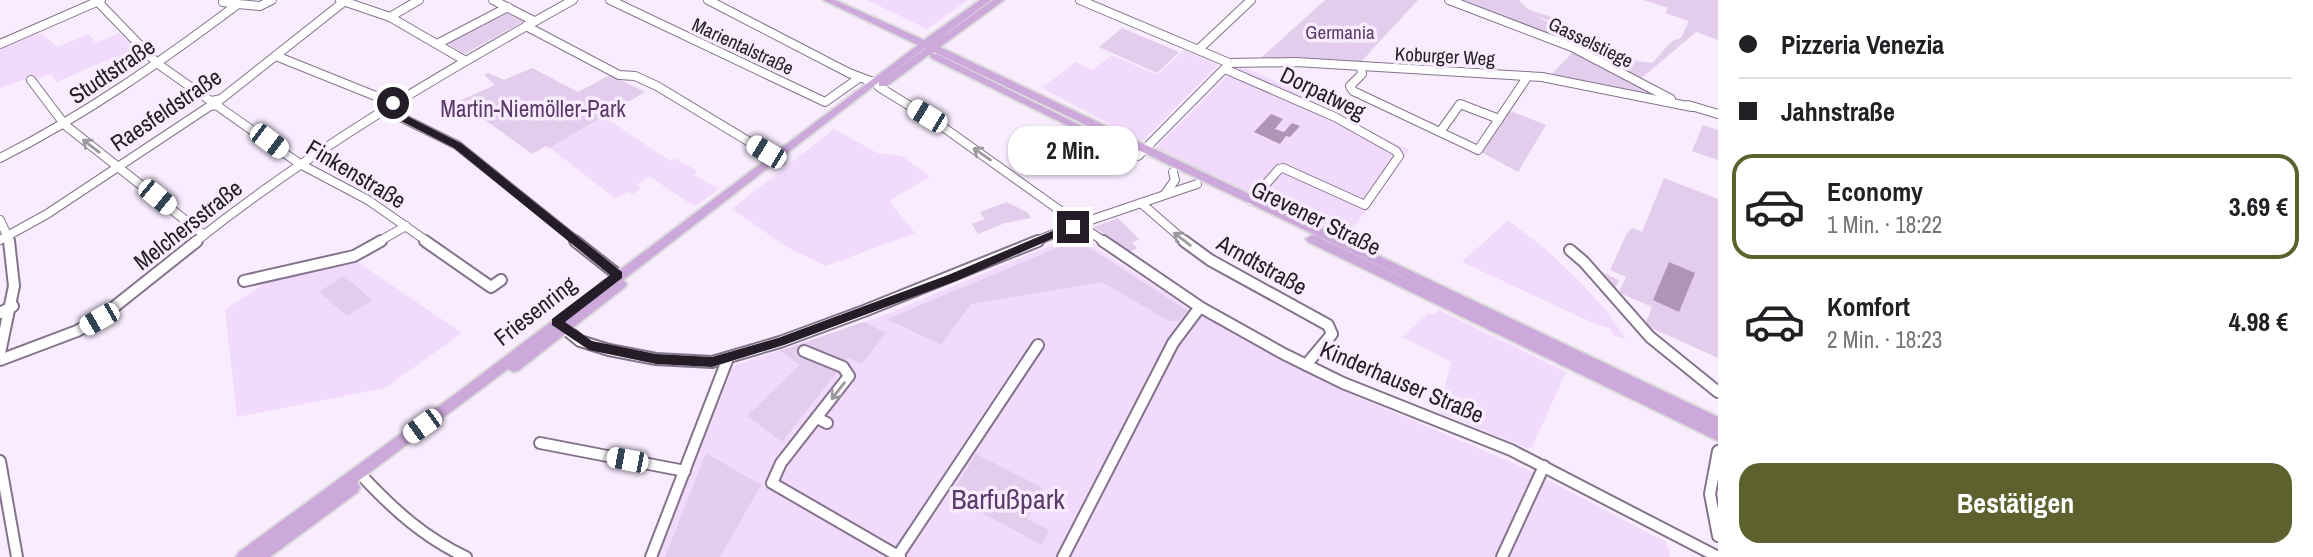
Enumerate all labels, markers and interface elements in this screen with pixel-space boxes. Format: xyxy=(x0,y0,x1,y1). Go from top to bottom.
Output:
street label: Gasselstiege xyxy=(1544,10,1638,74)
street label: Marientalstraße xyxy=(688,11,798,81)
park label: Germania xyxy=(1305,19,1375,45)
text: Pizzeria Venezia xyxy=(1781,27,1944,62)
street label: Studtstraße xyxy=(63,30,161,111)
street label: Koburger Weg xyxy=(1394,40,1496,72)
street label: Dorpatweg xyxy=(1275,59,1371,127)
street label: Raesfeldstraße xyxy=(104,61,227,158)
route start xyxy=(377,87,409,119)
park label: Martin-Niemöller-Park xyxy=(440,93,626,124)
text: Jahnstraße xyxy=(1781,94,1895,129)
car xyxy=(904,96,951,136)
car xyxy=(246,120,293,162)
callout: 2 Min. xyxy=(1008,126,1138,174)
street label: Finkenstraße xyxy=(301,132,412,215)
car xyxy=(743,132,790,172)
text: 2 Min. xyxy=(1046,135,1100,166)
one-way arrow xyxy=(82,138,100,153)
one-way arrow xyxy=(973,147,992,161)
street label: Melchersstraße xyxy=(127,172,248,277)
street label: Grevener Straße xyxy=(1246,173,1386,262)
text: Economy xyxy=(1827,174,1923,209)
icon: car xyxy=(1743,175,1806,238)
car xyxy=(135,176,180,218)
text: 3.69 € xyxy=(2229,189,2288,224)
text: 1 Min. · 18:22 xyxy=(1827,209,1942,240)
route end xyxy=(1057,211,1089,243)
street label: Arndtstraße xyxy=(1211,227,1313,302)
one-way arrow xyxy=(1173,232,1192,246)
street label: Friesenring xyxy=(487,268,583,353)
text: Komfort xyxy=(1827,289,1910,324)
icon: car xyxy=(1743,290,1806,353)
car xyxy=(76,299,123,339)
text: 4.98 € xyxy=(2229,304,2288,339)
text: 2 Min. · 18:23 xyxy=(1827,324,1942,355)
street label: Kinderhauser Straße xyxy=(1316,333,1489,430)
one-way arrow xyxy=(831,382,846,400)
car xyxy=(399,405,446,447)
car xyxy=(605,446,650,474)
button: Bestätigen xyxy=(1739,463,2292,543)
park label: Barfußpark xyxy=(951,480,1065,518)

